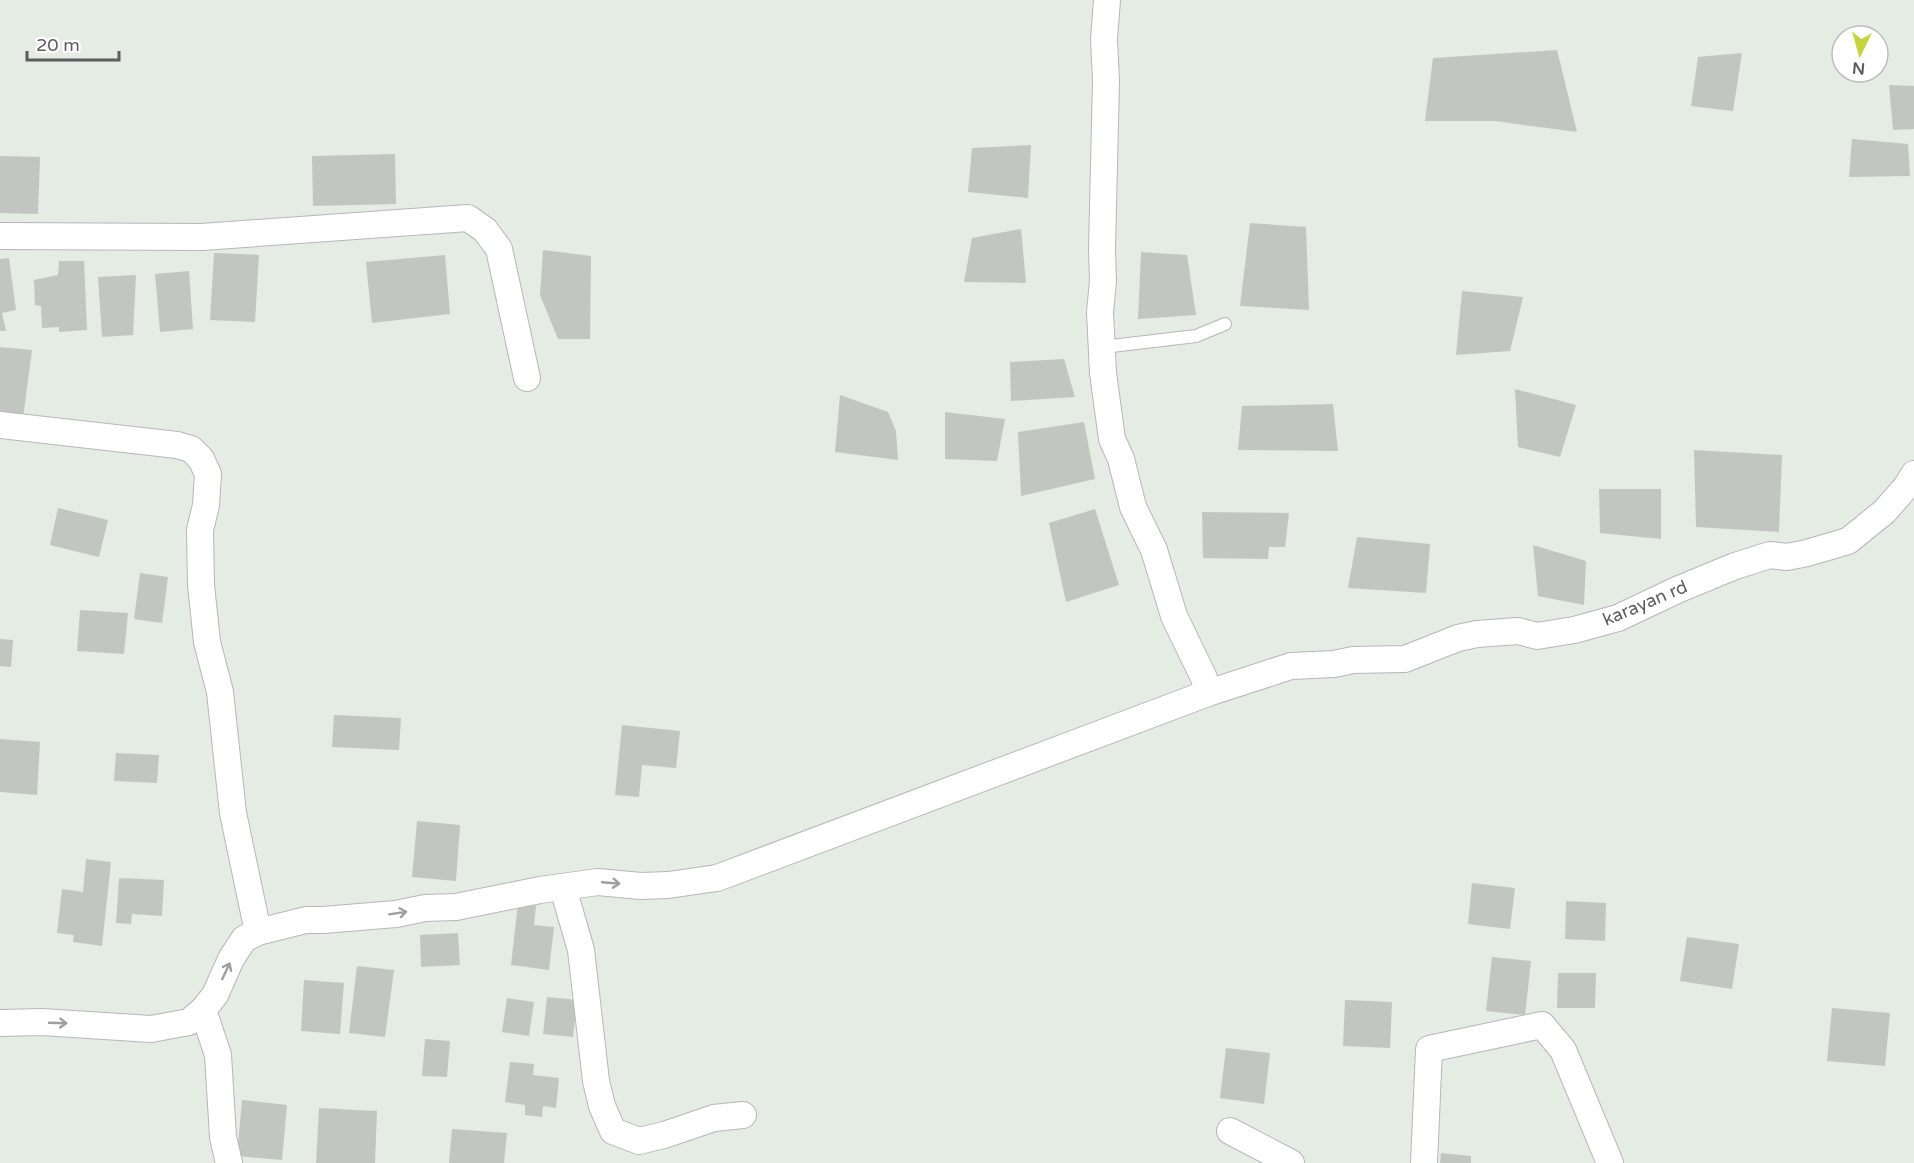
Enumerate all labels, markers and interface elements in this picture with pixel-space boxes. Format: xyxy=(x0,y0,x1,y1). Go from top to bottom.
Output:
scale bar xyxy=(27,24,118,62)
north arrow xyxy=(1830,24,1890,84)
text: 20 m xyxy=(36,34,80,56)
text: N xyxy=(1852,57,1866,78)
street label: karayan rd xyxy=(1599,575,1691,631)
one-way arrow xyxy=(601,878,621,889)
one-way arrow xyxy=(388,907,407,918)
one-way arrow xyxy=(220,963,232,981)
one-way arrow xyxy=(48,1017,68,1028)

